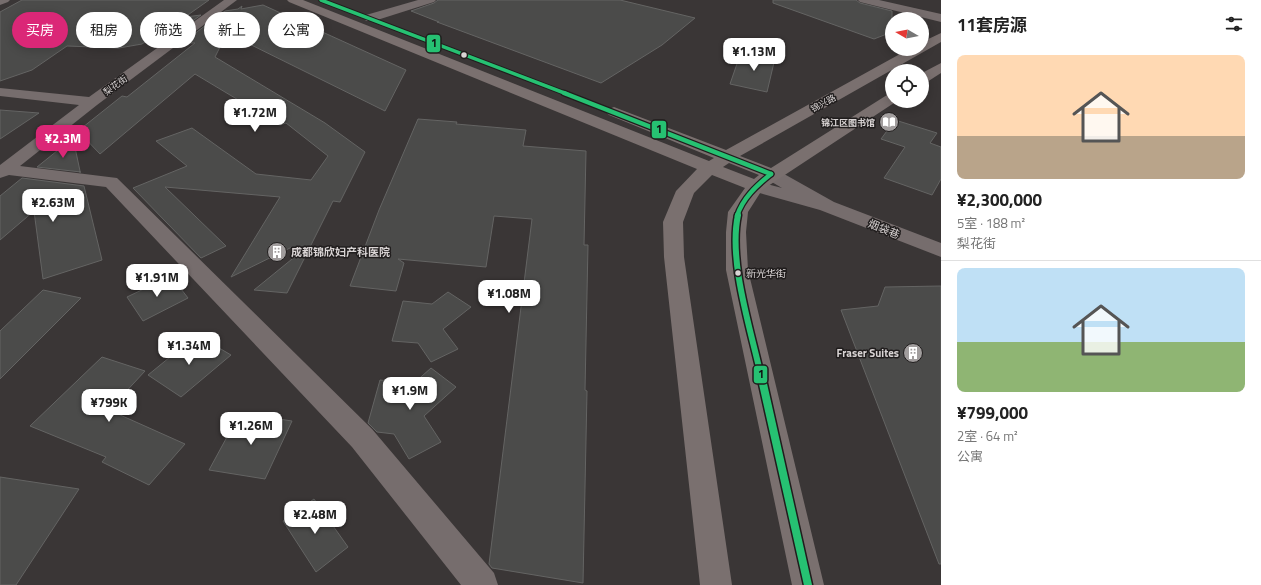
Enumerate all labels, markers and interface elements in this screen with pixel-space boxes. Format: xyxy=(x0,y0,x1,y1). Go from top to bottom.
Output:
chip: 买房 xyxy=(12,12,68,48)
chip: 租房 xyxy=(76,12,132,48)
chip: 筛选 xyxy=(140,12,196,48)
chip: 新上 xyxy=(204,12,260,48)
chip: 公寓 xyxy=(268,12,324,48)
north arrow xyxy=(885,12,929,56)
map controls xyxy=(885,12,929,108)
text: 11套房源 xyxy=(957,12,1027,38)
icon: filters xyxy=(1223,13,1245,35)
line badge: 1 xyxy=(426,34,441,53)
text: 1 xyxy=(431,35,437,51)
pin: ¥1.13M xyxy=(721,38,787,72)
text: ¥1.13M xyxy=(732,41,776,61)
unlabelled marker xyxy=(459,50,469,60)
button: locate xyxy=(885,64,929,108)
street label: 梨花街 xyxy=(100,72,130,98)
icon: home xyxy=(1065,81,1137,153)
street label: 锦兴路 xyxy=(808,91,838,115)
pin: ¥1.72M xyxy=(222,99,288,133)
text: ¥1.72M xyxy=(233,102,277,122)
library icon: 锦江区图书馆 xyxy=(878,111,900,133)
place label: 锦江区图书馆 xyxy=(821,116,875,129)
line badge: 1 xyxy=(651,120,667,139)
text: 1 xyxy=(656,121,662,137)
pin: ¥2.3M xyxy=(35,125,91,159)
text: ¥2.3M xyxy=(45,128,81,148)
text: ¥2,300,000 xyxy=(957,187,1042,213)
pin: ¥2.63M xyxy=(20,189,86,223)
text: ¥2.63M xyxy=(31,192,75,212)
text: 5室 · 188 m² xyxy=(957,213,1025,233)
street label: 烟袋巷 xyxy=(866,215,902,243)
text: 梨花街 xyxy=(957,233,996,253)
building icon: 成都锦欣妇产科医院 xyxy=(266,241,288,263)
place label: 成都锦欣妇产科医院 xyxy=(291,244,390,260)
pin: ¥1.91M xyxy=(124,264,190,298)
place label: 新光华街 xyxy=(746,266,786,281)
text: ¥1.91M xyxy=(135,267,179,287)
marker: 新光华街 xyxy=(733,268,743,278)
pin: ¥1.08M xyxy=(476,280,542,314)
text: ¥1.08M xyxy=(487,283,531,303)
icon: home xyxy=(1065,294,1137,366)
pin: ¥1.34M xyxy=(156,332,222,366)
text: ¥1.34M xyxy=(167,335,211,355)
building icon: Fraser Suites xyxy=(902,342,924,364)
place label: Fraser Suites xyxy=(837,345,899,361)
line badge: 1 xyxy=(753,365,768,384)
text: 1 xyxy=(758,366,764,382)
pin: ¥1.9M xyxy=(382,377,438,411)
text: ¥1.9M xyxy=(392,380,428,400)
pin: ¥799K xyxy=(81,389,137,423)
text: ¥799K xyxy=(91,392,127,412)
text: ¥799,000 xyxy=(957,400,1028,426)
pin: ¥1.26M xyxy=(218,412,284,446)
text: ¥1.26M xyxy=(229,415,273,435)
text: 2室 · 64 m² xyxy=(957,426,1018,446)
text: 公寓 xyxy=(957,446,983,466)
pin: ¥2.48M xyxy=(282,501,348,535)
text: ¥2.48M xyxy=(293,504,337,524)

